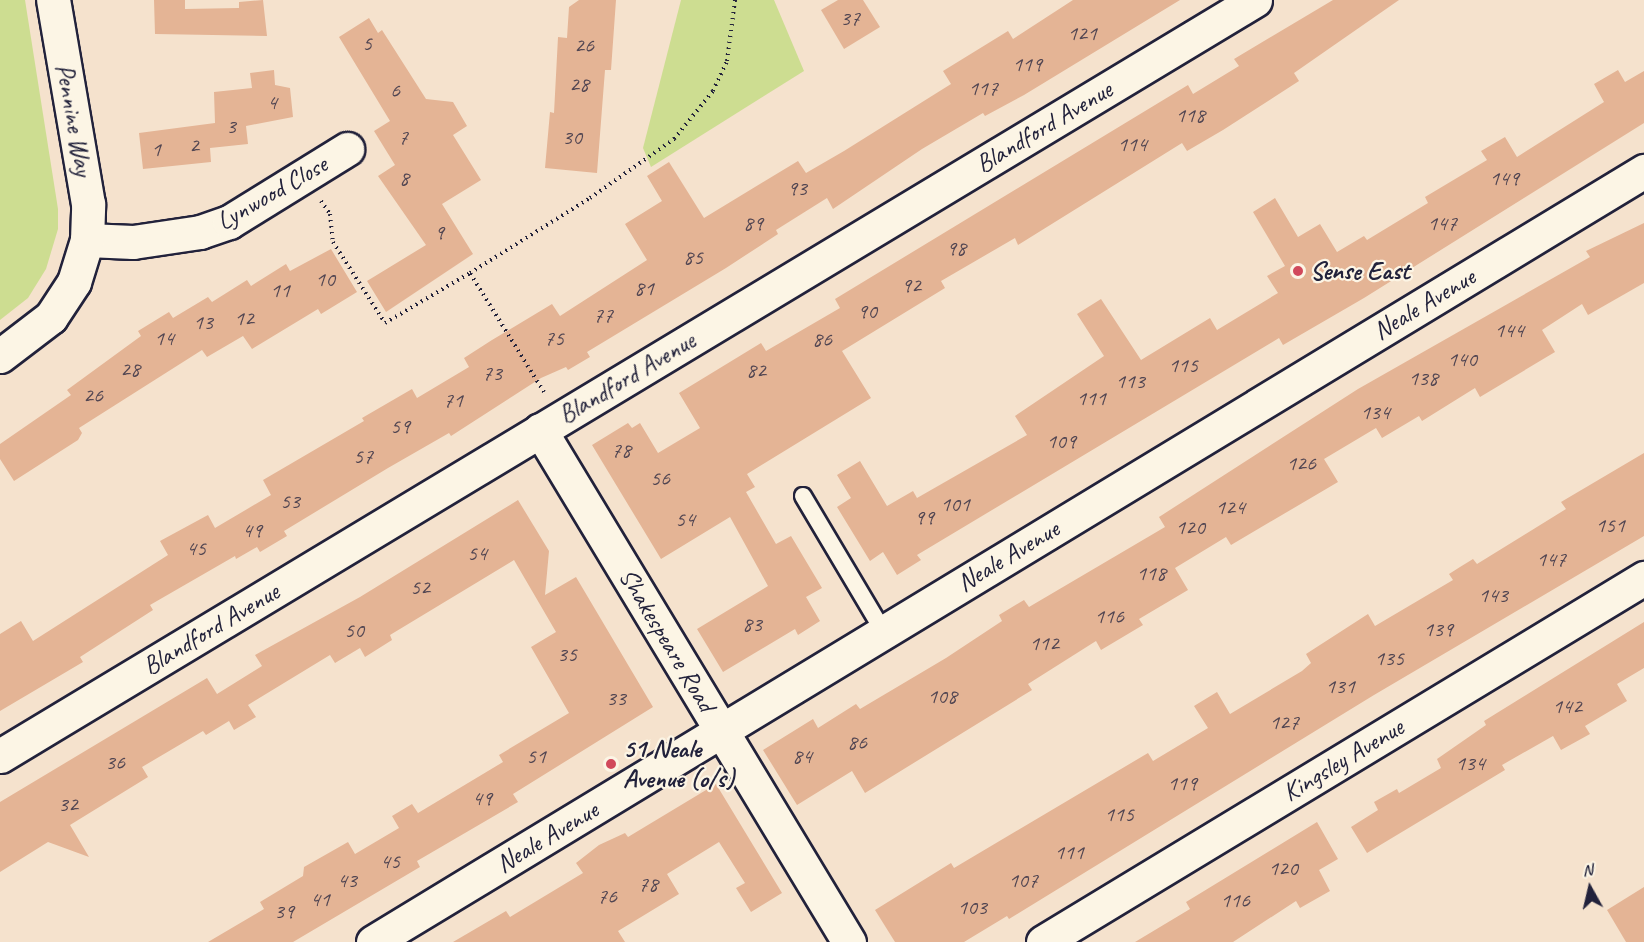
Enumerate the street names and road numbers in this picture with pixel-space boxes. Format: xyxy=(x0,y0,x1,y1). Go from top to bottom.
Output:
street label: Pennine Way xyxy=(49,62,99,178)
street label: Blandford Avenue xyxy=(970,74,1118,180)
street label: Lynwood Close xyxy=(211,149,333,237)
street label: Neale Avenue xyxy=(1367,261,1481,347)
street label: Blandford Avenue xyxy=(553,325,701,431)
street label: Neale Avenue xyxy=(951,513,1065,599)
street label: Shakespeare Road xyxy=(612,563,722,717)
street label: Blandford Avenue xyxy=(137,576,285,682)
street label: Kingsley Avenue xyxy=(1277,712,1409,808)
street label: Neale Avenue xyxy=(490,794,604,880)

